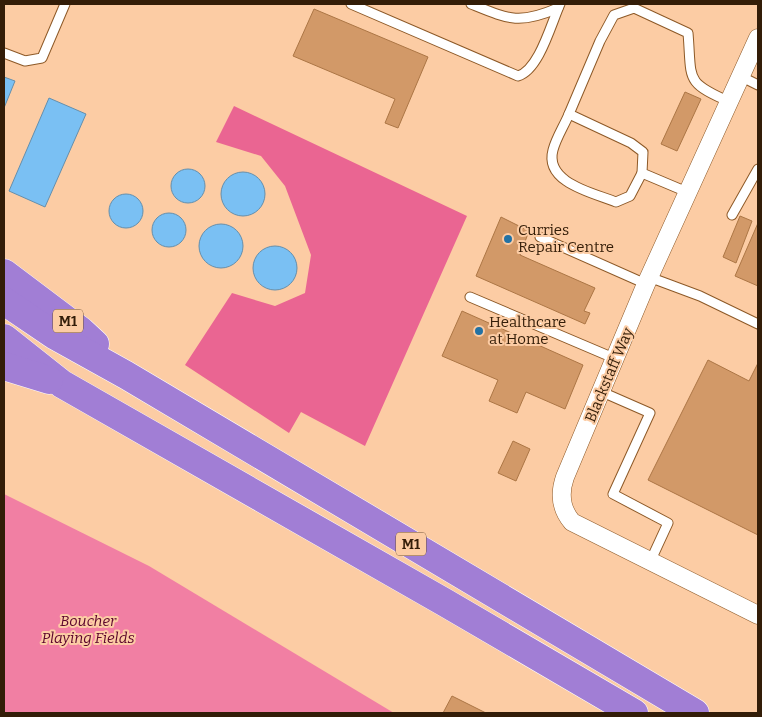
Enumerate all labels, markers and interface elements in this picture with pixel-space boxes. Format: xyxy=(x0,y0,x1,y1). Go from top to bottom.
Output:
place label: Curries Repair Centre xyxy=(518,221,614,256)
marker: Curries Repair Centre xyxy=(502,233,514,245)
road number: M1 xyxy=(53,310,83,332)
place label: Healthcare at Home xyxy=(489,313,566,348)
marker: Healthcare at Home xyxy=(473,325,485,337)
street label: Blackstaff Way xyxy=(581,325,637,425)
road number: M1 xyxy=(396,532,426,556)
park label: Boucher Playing Fields xyxy=(41,612,135,647)

